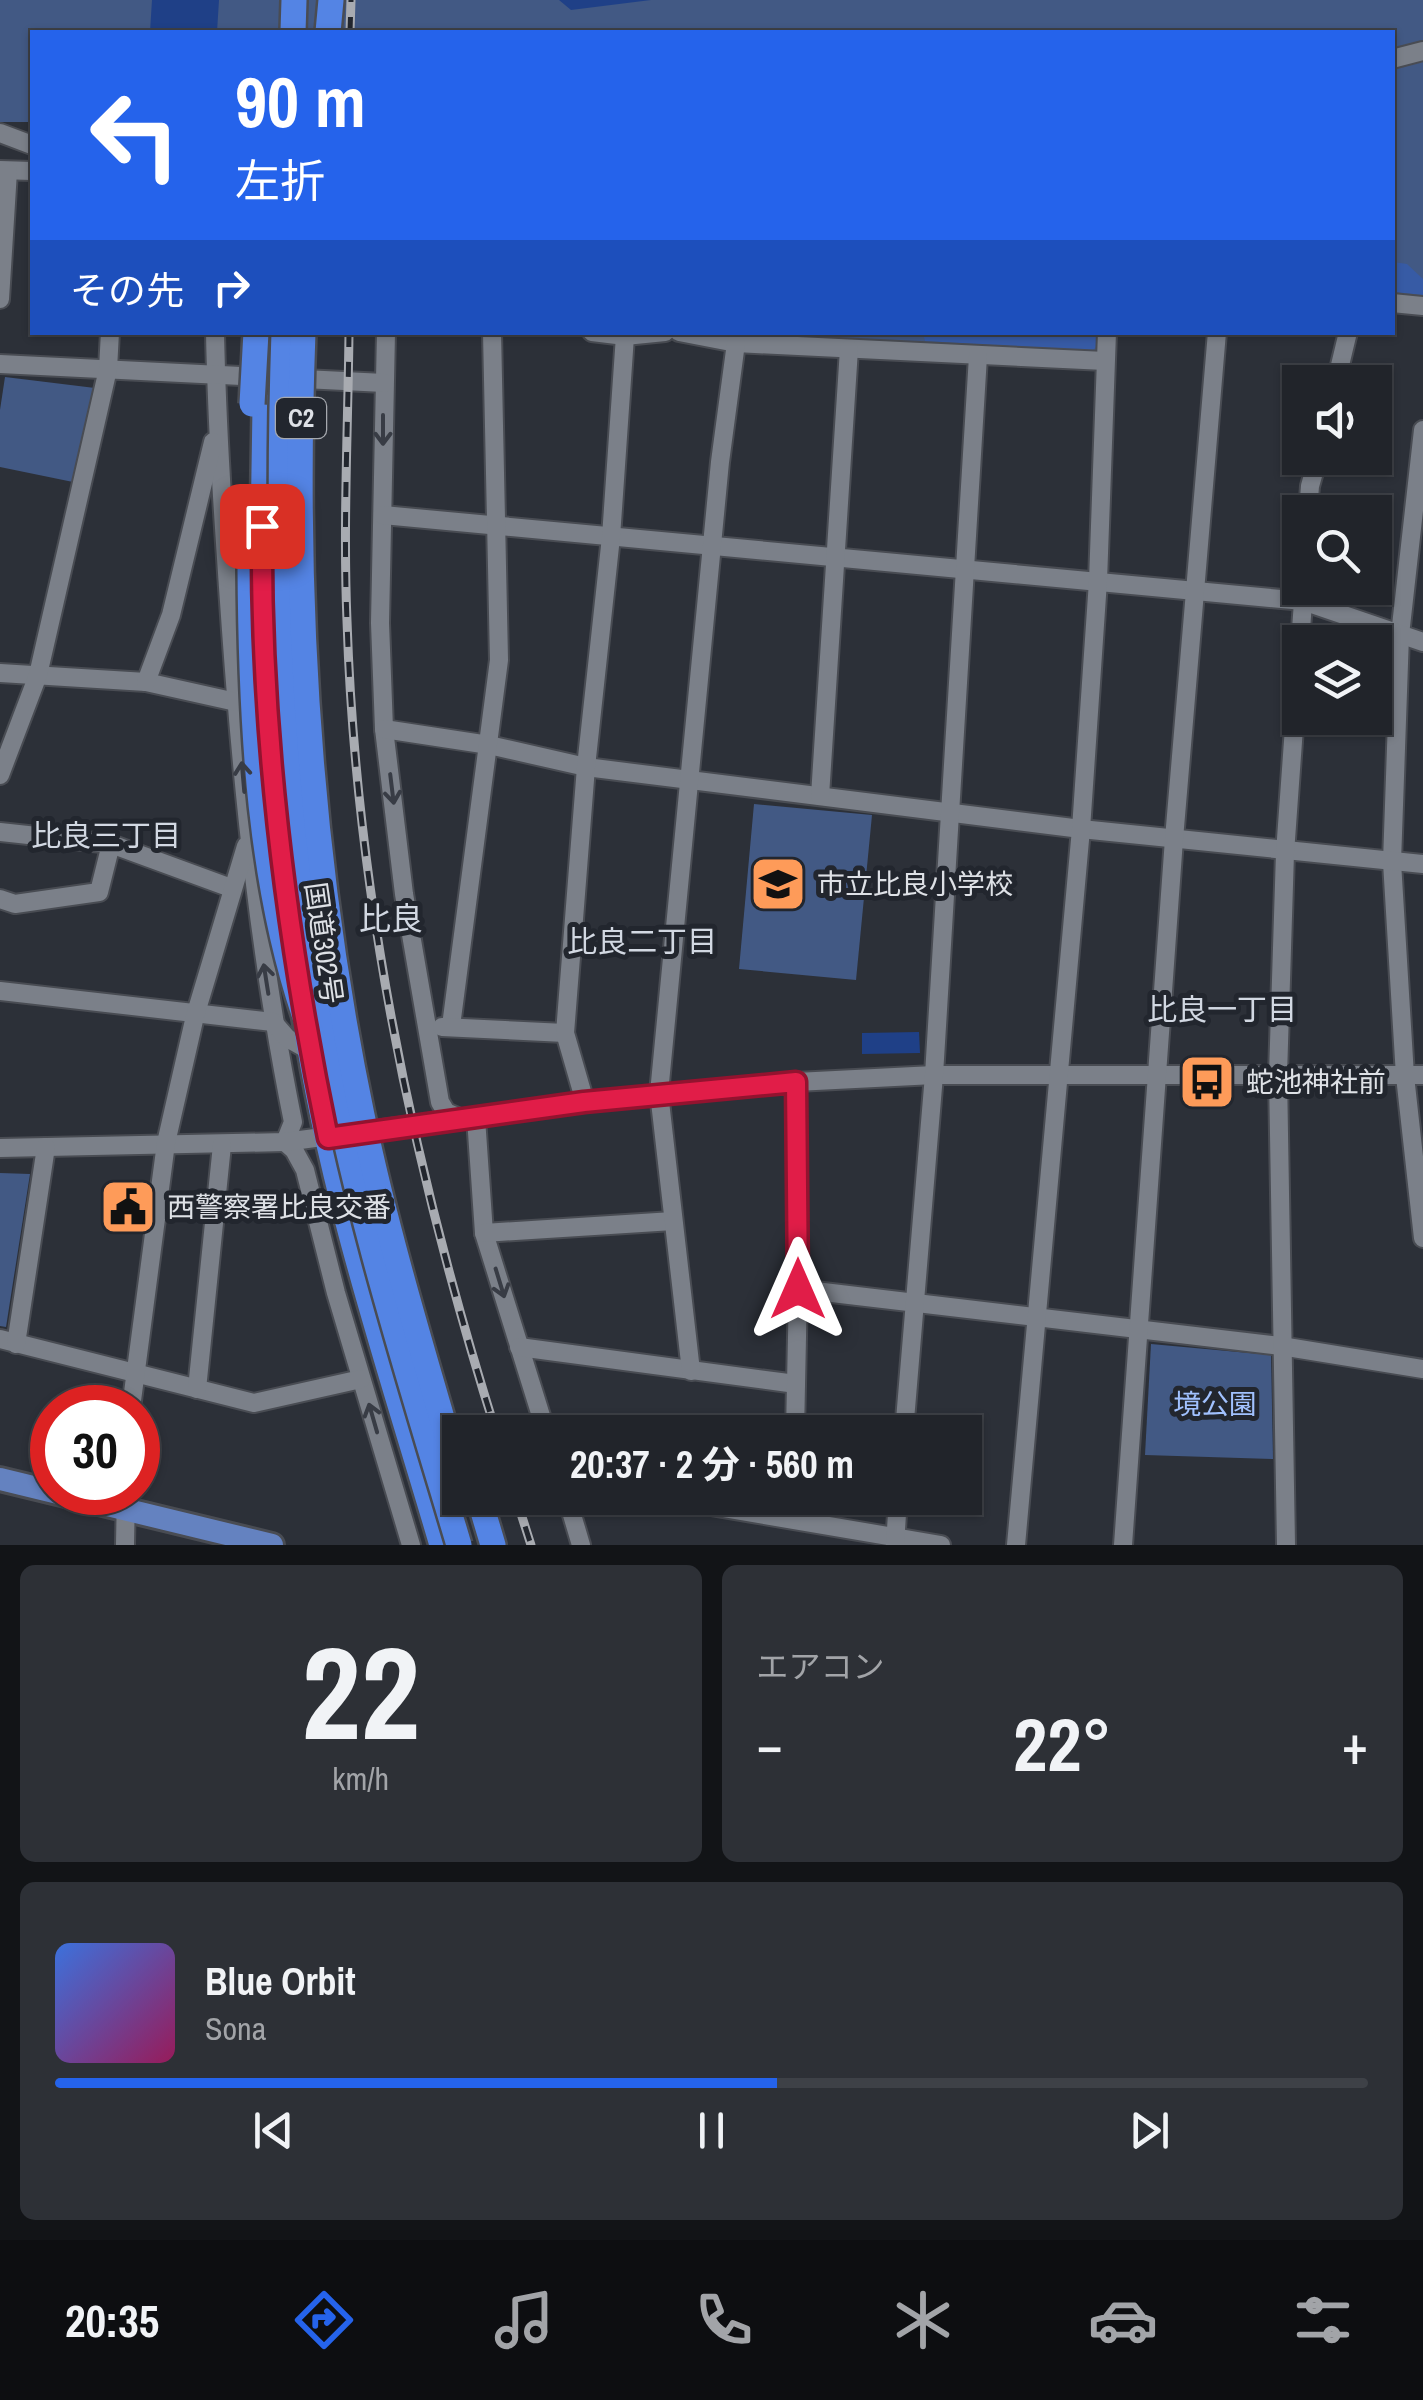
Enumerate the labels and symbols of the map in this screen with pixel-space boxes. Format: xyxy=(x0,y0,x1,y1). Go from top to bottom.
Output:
road number: C2 xyxy=(276,398,326,438)
one-way arrow xyxy=(374,412,392,445)
pin xyxy=(220,484,305,569)
one-way arrow xyxy=(233,761,252,793)
one-way arrow xyxy=(383,773,402,805)
district label: 比良三丁目 xyxy=(31,815,181,855)
school or university icon: 市立比良小学校 xyxy=(748,854,808,914)
place label: 市立比良小学校 xyxy=(817,865,1013,903)
street label: 国道302号 xyxy=(297,880,351,1006)
district label: 比良 xyxy=(359,897,423,940)
district label: 比良二丁目 xyxy=(567,921,717,961)
one-way arrow xyxy=(257,963,275,996)
district label: 比良一丁目 xyxy=(1147,989,1297,1029)
bus stop icon: 蛇池神社前 xyxy=(1177,1052,1237,1112)
place label: 蛇池神社前 xyxy=(1246,1063,1386,1101)
public building icon: 西警察署比良交番 xyxy=(98,1177,158,1237)
place label: 西警察署比良交番 xyxy=(167,1188,391,1226)
position arrow xyxy=(746,1237,850,1341)
one-way arrow xyxy=(492,1266,510,1298)
speed limit sign: 30 xyxy=(30,1385,160,1515)
park label: 境公園 xyxy=(1173,1385,1257,1423)
one-way arrow xyxy=(363,1403,381,1434)

